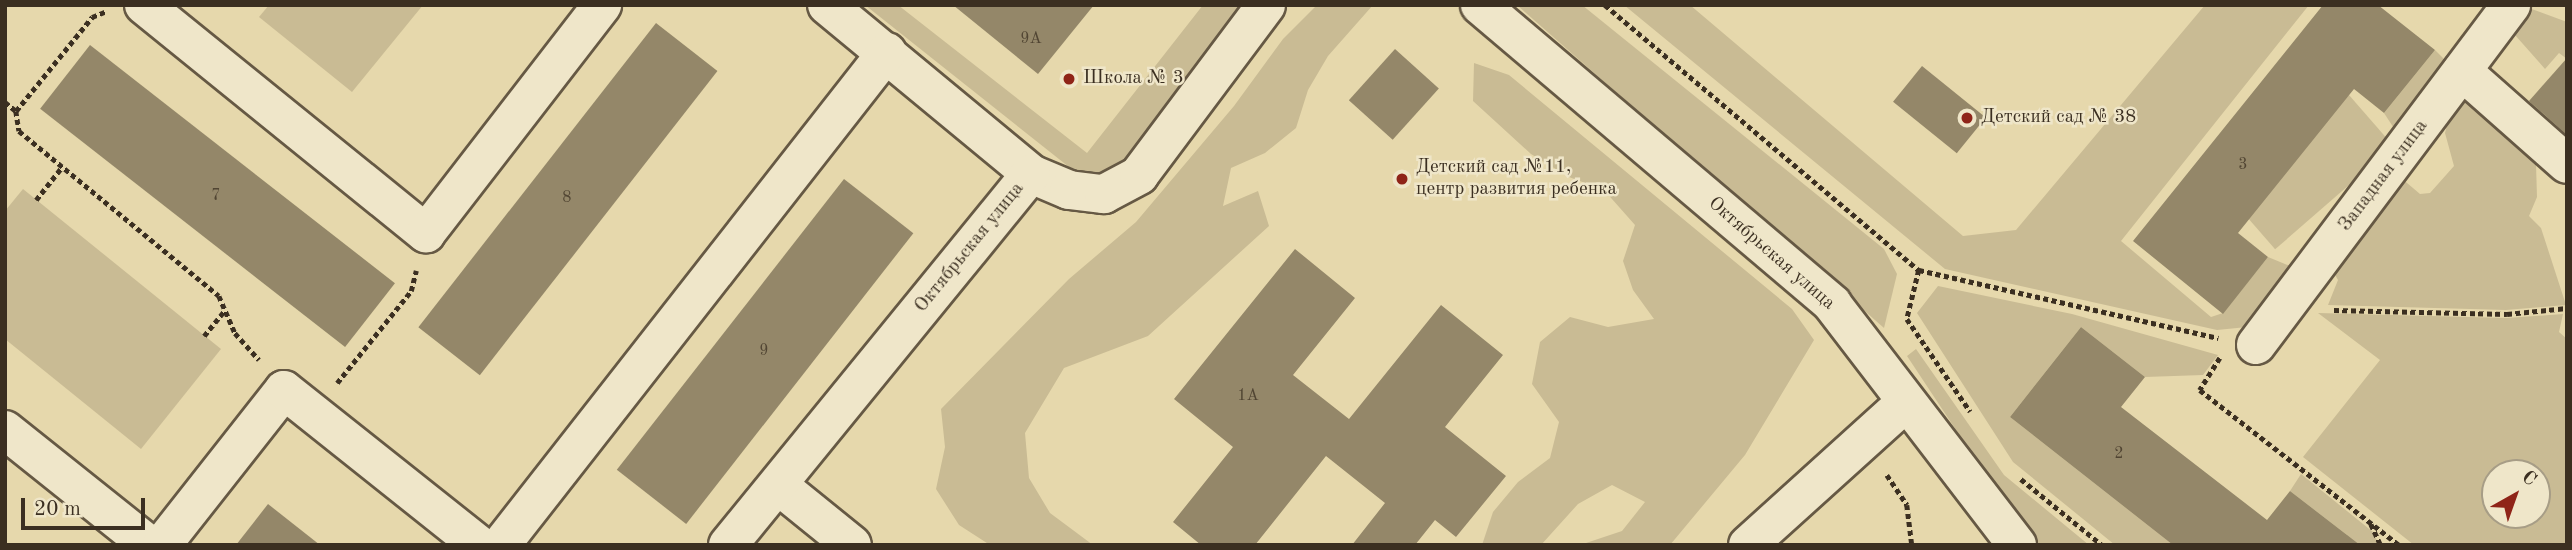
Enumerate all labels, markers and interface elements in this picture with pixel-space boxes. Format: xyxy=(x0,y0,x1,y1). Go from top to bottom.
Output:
house number: 9А xyxy=(1020,29,1042,49)
place label: Школа № 3 xyxy=(1083,68,1184,90)
marker: Школа № 3 xyxy=(1061,71,1077,87)
place label: Детский сад № 38 xyxy=(1981,107,2136,129)
marker: Детский сад № 38 xyxy=(1959,110,1975,126)
street label: Западная улица xyxy=(2335,116,2433,236)
house number: 3 xyxy=(2238,155,2248,175)
place label: Детский сад №11, центр развития ребенка xyxy=(1416,157,1617,201)
marker: Детский сад №11, центр развития ребенка xyxy=(1394,171,1410,187)
street label: Октябрьская улица xyxy=(911,178,1029,318)
house number: 7 xyxy=(211,186,221,206)
house number: 8 xyxy=(562,188,572,208)
street label: Октябрьская улица xyxy=(1703,193,1839,315)
house number: 9 xyxy=(759,341,769,361)
house number: 1А xyxy=(1237,386,1259,406)
house number: 2 xyxy=(2114,444,2124,464)
north arrow xyxy=(2481,459,2551,529)
text: С xyxy=(2518,468,2539,490)
scale bar xyxy=(24,484,149,528)
text: 20 m xyxy=(34,499,81,520)

